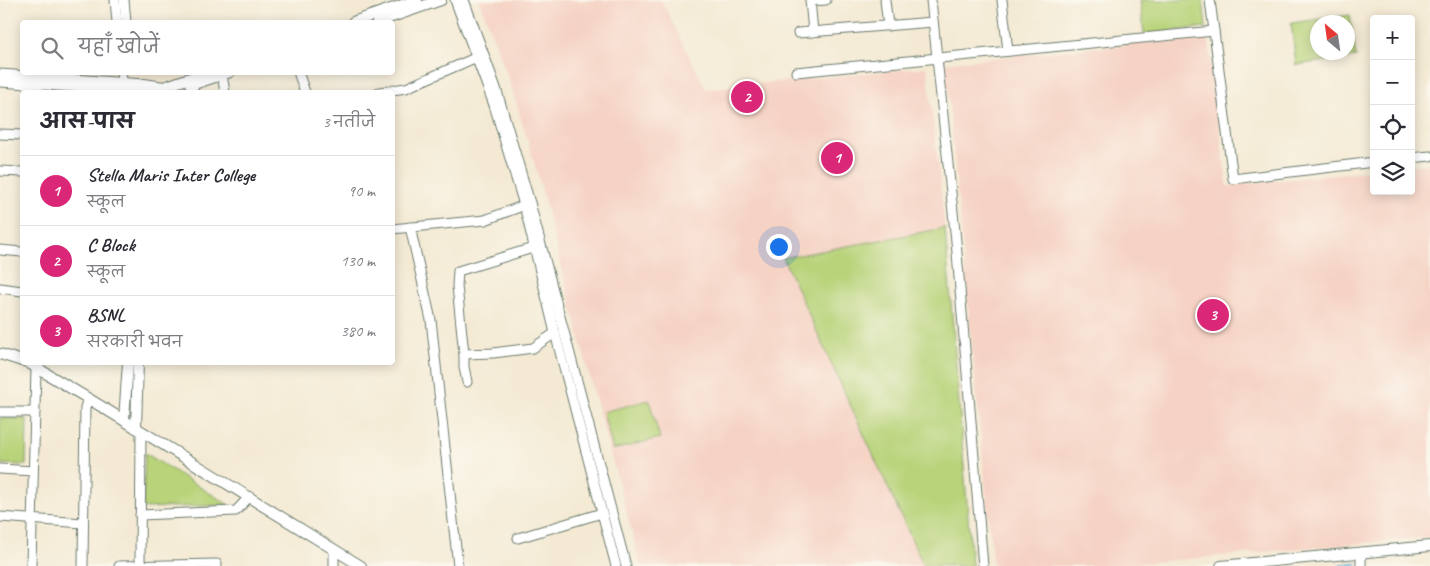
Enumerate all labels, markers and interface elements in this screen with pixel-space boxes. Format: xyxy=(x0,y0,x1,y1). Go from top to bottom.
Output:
north arrow xyxy=(1310,15,1355,60)
map controls xyxy=(1370,15,1415,195)
button: + xyxy=(1370,15,1415,60)
search box xyxy=(20,20,395,75)
icon: search xyxy=(38,34,66,62)
text: यहाँ खोजें xyxy=(78,35,159,59)
button: − xyxy=(1370,60,1415,105)
pin: 2 xyxy=(731,78,763,116)
button: locate xyxy=(1370,105,1415,150)
text: आस-पास xyxy=(40,108,134,134)
text: 3 नतीजे xyxy=(322,112,375,132)
pin: 1 xyxy=(821,139,853,177)
button: layers xyxy=(1370,150,1415,195)
text: Stella Maris Inter College xyxy=(87,163,255,187)
text: 1 xyxy=(52,181,60,201)
text: 90 m xyxy=(348,181,375,201)
text: स्कूल xyxy=(87,192,125,212)
text: C Block xyxy=(87,233,135,257)
your location xyxy=(766,234,792,260)
text: 2 xyxy=(52,251,60,271)
text: 130 m xyxy=(341,251,375,271)
text: स्कूल xyxy=(87,262,125,282)
pin: 3 xyxy=(1197,296,1229,334)
text: BSNL xyxy=(87,303,125,327)
text: 3 xyxy=(52,321,60,341)
text: 380 m xyxy=(341,321,375,341)
text: सरकारी भवन xyxy=(87,332,182,352)

